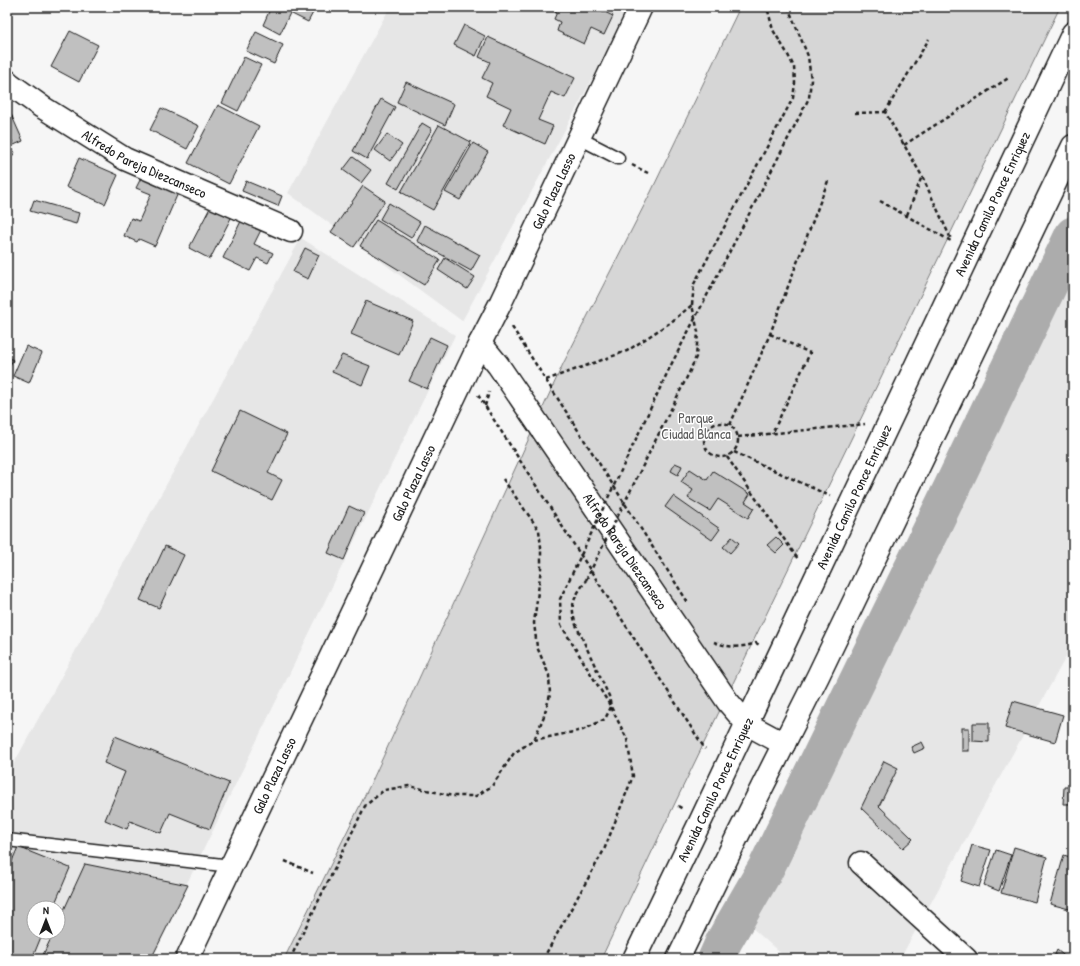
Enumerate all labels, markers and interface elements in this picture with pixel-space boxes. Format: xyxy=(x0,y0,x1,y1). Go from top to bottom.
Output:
street label: Alfredo Pareja Diezcanseco xyxy=(79,124,210,202)
street label: Avenida Camilo Ponce Enriquez xyxy=(950,128,1034,279)
street label: Galo Plaza Lasso xyxy=(527,149,580,232)
park label: Parque Ciudad Blanca xyxy=(661,408,731,443)
street label: Avenida Camilo Ponce Enriquez xyxy=(811,421,896,572)
street label: Galo Plaza Lasso xyxy=(387,441,439,524)
street label: Alfredo Pareja Diezcanseco xyxy=(579,489,672,613)
street label: Avenida Camilo Ponce Enriquez xyxy=(672,714,757,865)
street label: Galo Plaza Lasso xyxy=(247,734,300,817)
north arrow xyxy=(26,900,66,940)
text: N xyxy=(43,903,49,917)

